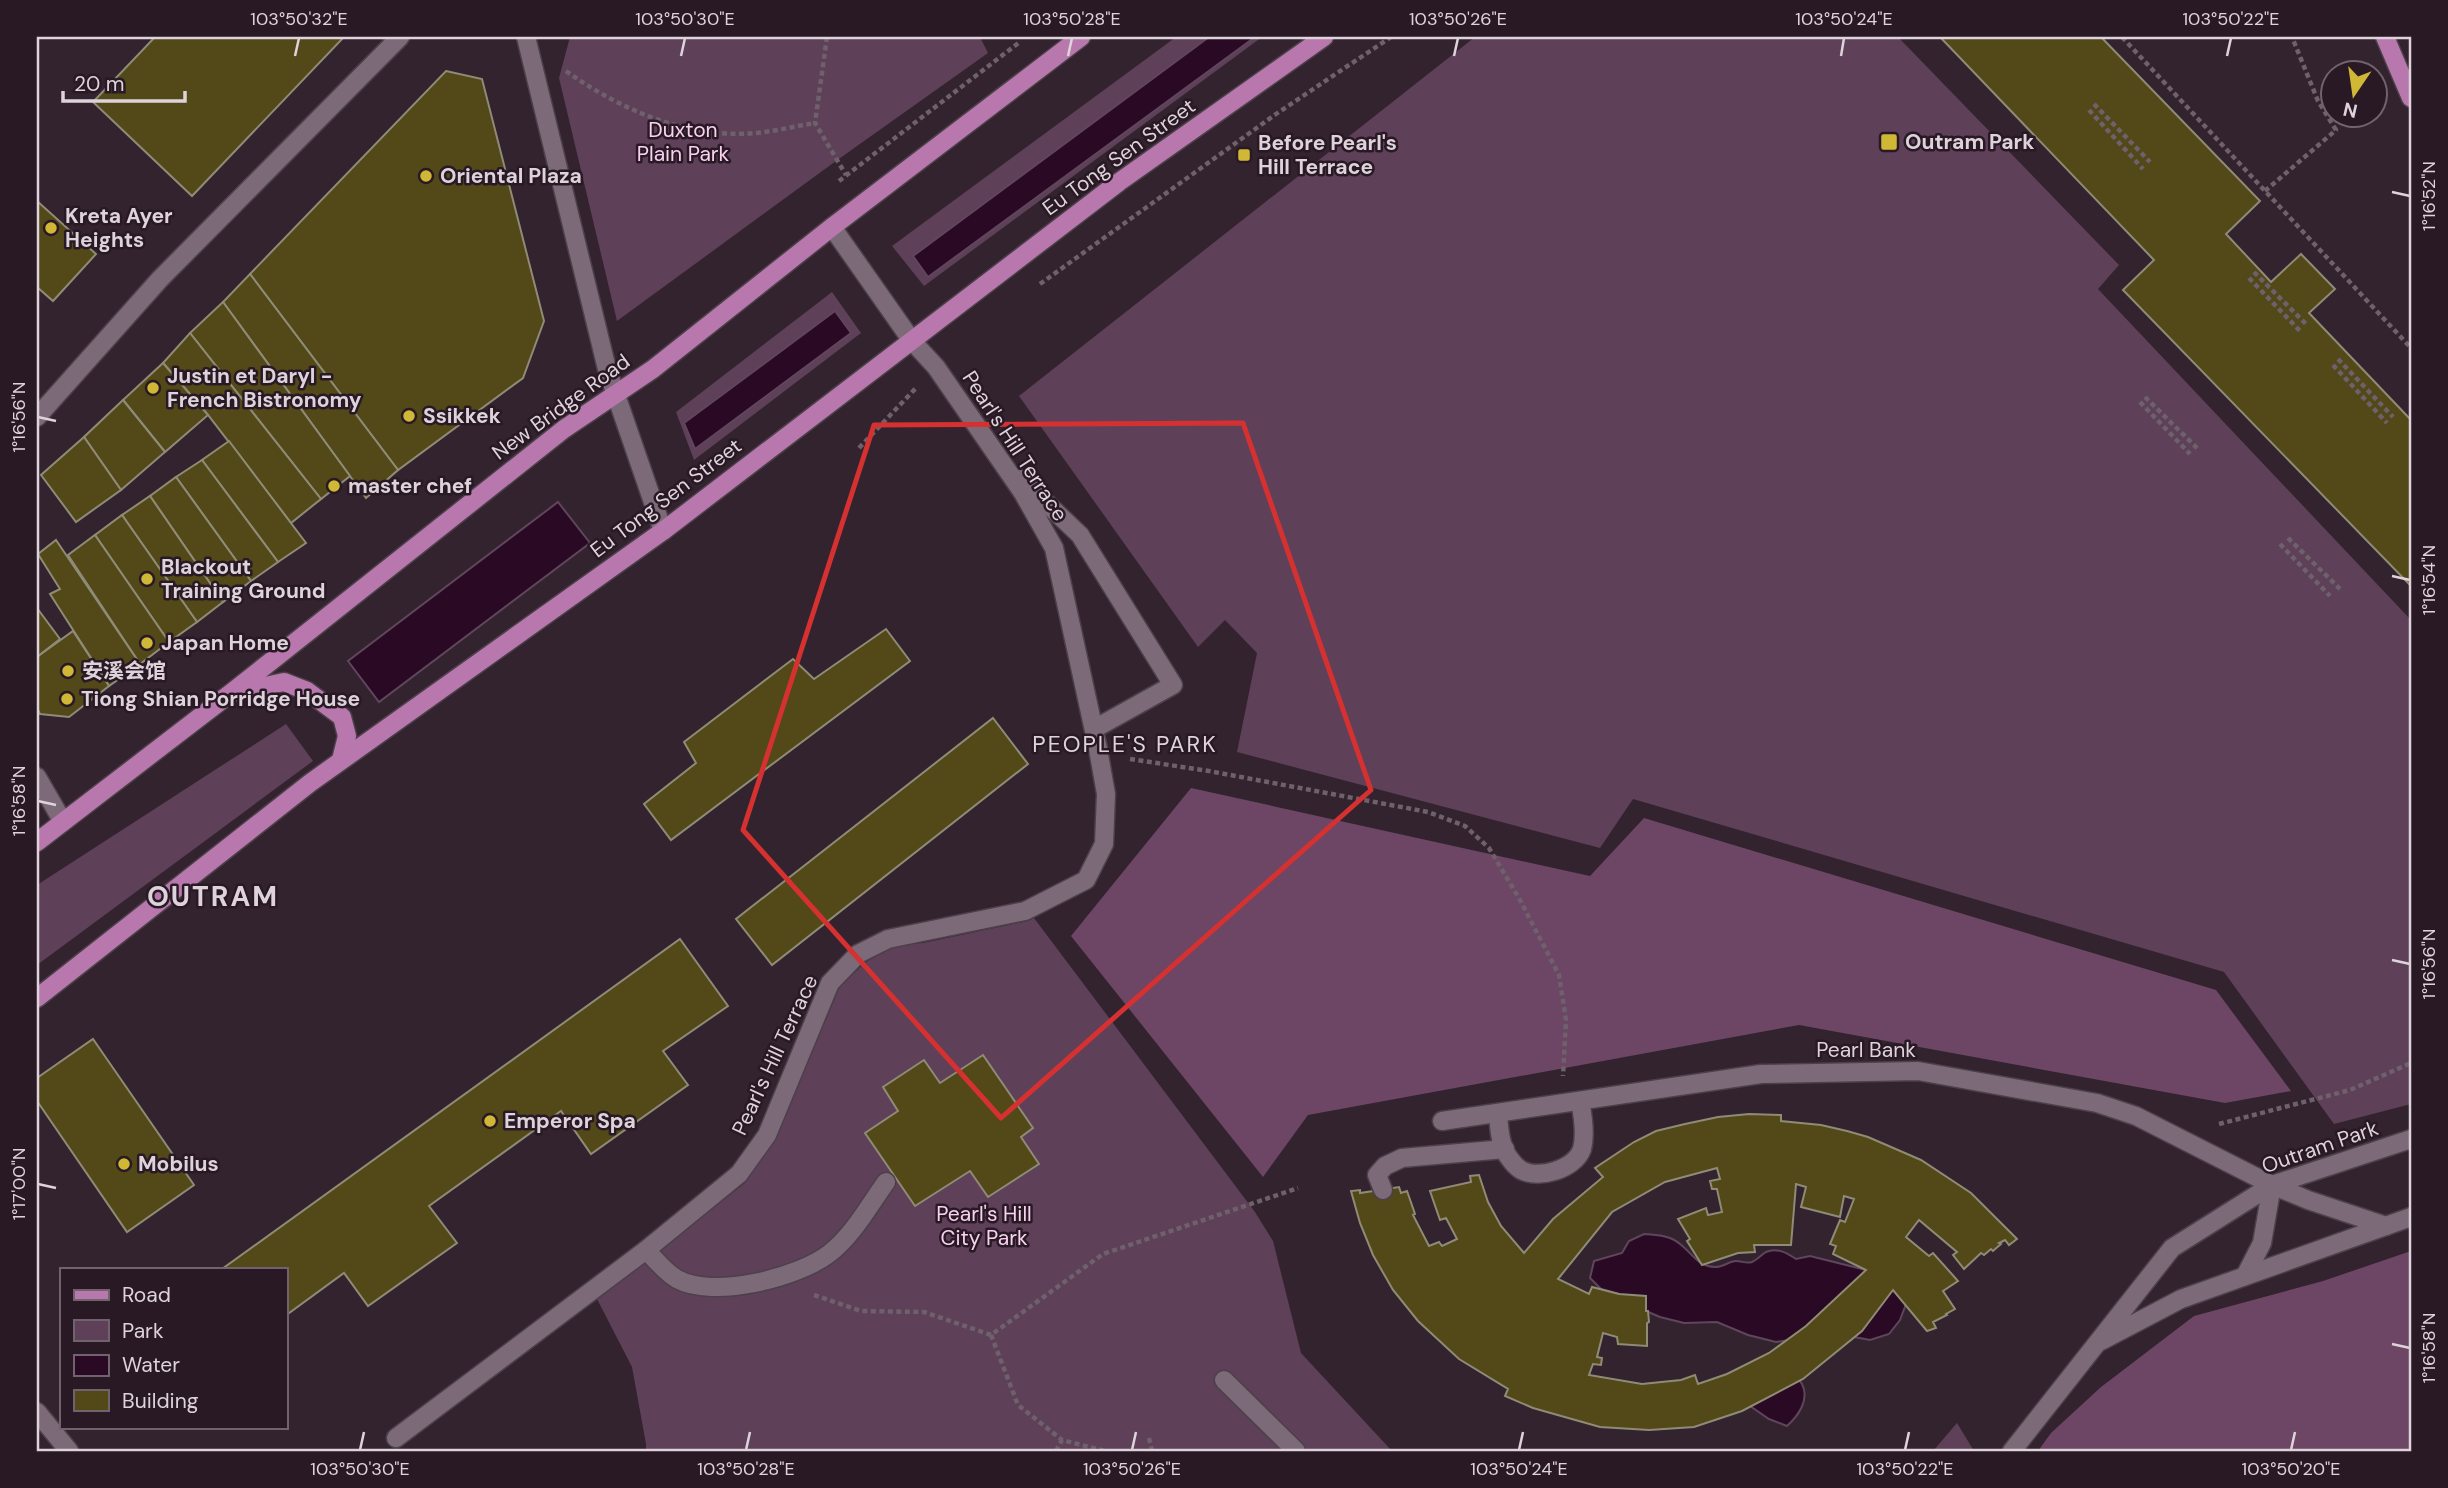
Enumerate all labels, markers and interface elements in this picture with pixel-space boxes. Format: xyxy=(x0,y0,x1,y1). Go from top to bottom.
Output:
text: 103°50'32"E xyxy=(250,7,348,31)
text: 103°50'30"E xyxy=(635,7,735,31)
text: 103°50'28"E xyxy=(1023,7,1121,31)
text: 103°50'26"E xyxy=(1409,7,1507,31)
text: 103°50'24"E xyxy=(1795,7,1893,31)
text: 103°50'22"E xyxy=(2182,7,2280,31)
scale bar xyxy=(63,60,186,104)
north arrow xyxy=(2318,60,2388,130)
text: 20 m xyxy=(74,70,125,98)
street label: Eu Tong Sen Street xyxy=(1037,92,1201,222)
text: N xyxy=(2341,96,2360,124)
park label: Duxton Plain Park xyxy=(637,116,730,168)
place label: Outram Park xyxy=(1905,128,2034,156)
place label: Before Pearl's Hill Terrace xyxy=(1258,129,1397,181)
marker: Outram Park xyxy=(1879,132,1899,152)
marker: Before Pearl's Hill Terrace xyxy=(1236,147,1252,163)
text: 1°16'52"N xyxy=(2417,161,2441,231)
place label: Oriental Plaza xyxy=(440,162,582,190)
marker: Oriental Plaza xyxy=(418,168,434,184)
place label: Kreta Ayer Heights xyxy=(65,202,173,254)
marker: Kreta Ayer Heights xyxy=(43,220,59,236)
street label: New Bridge Road xyxy=(486,347,636,467)
place label: Justin et Daryl - French Bistronomy xyxy=(167,362,362,414)
street label: Pearl's Hill Terrace xyxy=(956,365,1074,527)
marker: Justin et Daryl - French Bistronomy xyxy=(145,380,161,396)
text: 1°16'56"N xyxy=(7,382,31,453)
place label: Ssikkek xyxy=(423,402,501,430)
marker: Ssikkek xyxy=(401,408,417,424)
street label: Eu Tong Sen Street xyxy=(585,432,747,564)
place label: master chef xyxy=(348,472,472,500)
marker: master chef xyxy=(326,478,342,494)
text: 1°16'54"N xyxy=(2417,545,2441,615)
place label: Blackout Training Ground xyxy=(161,553,326,605)
marker: Blackout Training Ground xyxy=(139,571,155,587)
place label: Japan Home xyxy=(161,629,289,657)
marker: Japan Home xyxy=(139,635,155,651)
place label: 安溪会馆 xyxy=(82,657,166,685)
marker: 安溪会馆 xyxy=(60,663,76,679)
place label: Tiong Shian Porridge House xyxy=(81,685,360,713)
marker: Tiong Shian Porridge House xyxy=(59,691,75,707)
district label: PEOPLE'S PARK xyxy=(1032,729,1218,759)
text: 1°16'58"N xyxy=(7,766,31,836)
district label: OUTRAM xyxy=(147,878,279,915)
text: 1°16'56"N xyxy=(2417,929,2441,1000)
street label: Pearl's Hill Terrace xyxy=(726,970,824,1140)
street label: Pearl Bank xyxy=(1816,1036,1916,1064)
place label: Emperor Spa xyxy=(504,1107,636,1135)
marker: Emperor Spa xyxy=(482,1113,498,1129)
street label: Outram Park xyxy=(2258,1114,2382,1180)
text: 1°17'00"N xyxy=(7,1148,31,1220)
place label: Mobilus xyxy=(138,1150,219,1178)
marker: Mobilus xyxy=(116,1156,132,1172)
park label: Pearl's Hill City Park xyxy=(936,1200,1032,1252)
legend xyxy=(60,1268,287,1428)
text: Road xyxy=(122,1281,171,1309)
text: 1°16'58"N xyxy=(2417,1313,2441,1383)
text: Park xyxy=(122,1317,164,1345)
text: Water xyxy=(122,1351,180,1379)
text: Building xyxy=(122,1387,199,1415)
text: 103°50'30"E xyxy=(310,1457,410,1481)
text: 103°50'28"E xyxy=(697,1457,795,1481)
text: 103°50'26"E xyxy=(1083,1457,1181,1481)
text: 103°50'24"E xyxy=(1470,1457,1568,1481)
text: 103°50'22"E xyxy=(1856,1457,1954,1481)
text: 103°50'20"E xyxy=(2242,1457,2340,1481)

